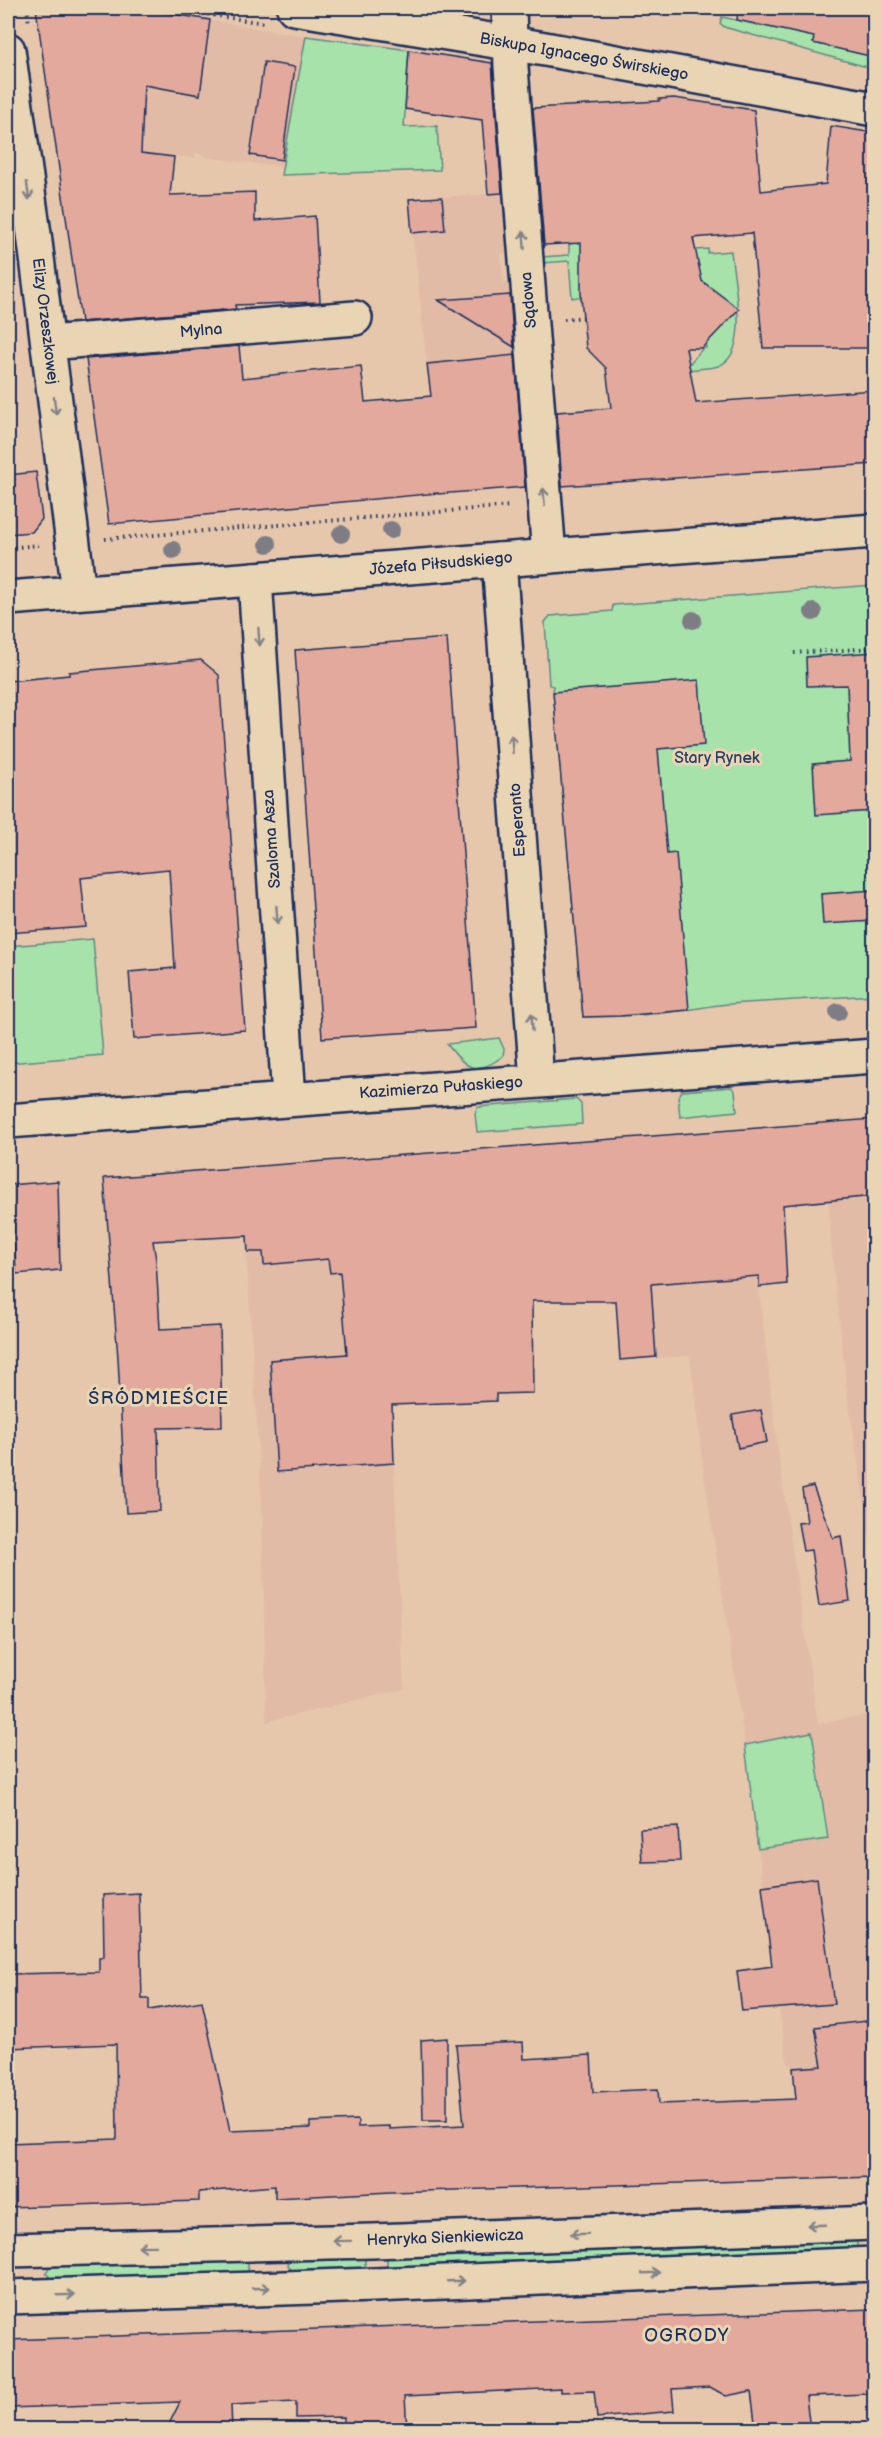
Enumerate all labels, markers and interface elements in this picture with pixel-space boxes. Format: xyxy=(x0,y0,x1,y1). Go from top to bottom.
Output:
street label: Biskupa Ignacego Świrskiego xyxy=(478,27,690,85)
one-way arrow xyxy=(22,181,33,201)
one-way arrow xyxy=(518,231,529,251)
street label: Elizy Orzeszkowej xyxy=(28,257,62,385)
street label: Sądowa xyxy=(517,271,541,329)
street label: Mylna xyxy=(179,320,223,342)
one-way arrow xyxy=(50,395,61,415)
one-way arrow xyxy=(538,488,549,508)
street label: Józefa Piłsudskiego xyxy=(369,548,513,580)
one-way arrow xyxy=(254,626,265,646)
one-way arrow xyxy=(507,735,518,754)
park label: Stary Rynek xyxy=(674,749,760,768)
street label: Esperanto xyxy=(506,782,530,858)
street label: Szaloma Asza xyxy=(259,789,285,889)
one-way arrow xyxy=(272,905,283,925)
one-way arrow xyxy=(526,1013,537,1033)
street label: Kazimierza Pułaskiego xyxy=(358,1073,524,1103)
district label: ŚRÓDMIEŚCIE xyxy=(88,1386,230,1409)
one-way arrow xyxy=(807,2220,827,2231)
street label: Henryka Sienkiewicza xyxy=(366,2226,524,2250)
one-way arrow xyxy=(570,2228,590,2239)
one-way arrow xyxy=(333,2236,353,2247)
one-way arrow xyxy=(138,2240,158,2252)
one-way arrow xyxy=(640,2267,660,2279)
one-way arrow xyxy=(445,2276,465,2287)
one-way arrow xyxy=(250,2283,270,2294)
one-way arrow xyxy=(55,2289,75,2301)
district label: OGRODY xyxy=(644,2325,730,2346)

